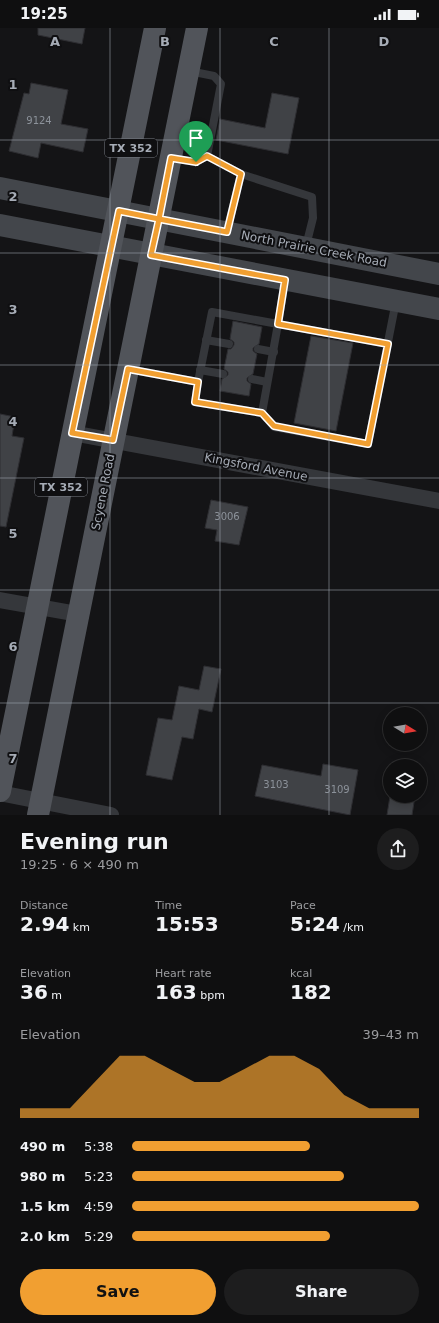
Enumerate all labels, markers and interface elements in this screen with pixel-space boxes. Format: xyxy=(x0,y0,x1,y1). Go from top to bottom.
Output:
text: 19:25 xyxy=(20,5,68,23)
text: A xyxy=(50,34,60,49)
text: B xyxy=(160,34,170,49)
text: C xyxy=(269,34,279,49)
text: D xyxy=(379,34,390,49)
text: 1 xyxy=(8,77,18,92)
house number: 9124 xyxy=(26,115,52,126)
pin xyxy=(179,121,213,162)
icon: arrive xyxy=(185,127,207,149)
road number: TX 352 xyxy=(105,139,157,157)
text: 2 xyxy=(8,189,18,204)
street label: North Prairie Creek Road xyxy=(240,228,388,270)
text: 3 xyxy=(8,302,18,317)
text: 4 xyxy=(8,414,18,429)
street label: Kingsford Avenue xyxy=(203,450,309,484)
street label: Scyene Road xyxy=(89,453,117,531)
road number: TX 352 xyxy=(35,478,87,496)
house number: 3006 xyxy=(214,511,240,522)
text: 5 xyxy=(8,526,18,541)
text: 6 xyxy=(8,639,18,654)
north arrow xyxy=(383,707,427,751)
map controls xyxy=(383,707,427,803)
text: 7 xyxy=(8,751,18,766)
button: layers xyxy=(383,759,427,803)
house number: 3103 xyxy=(263,779,289,790)
house number: 3109 xyxy=(324,784,350,795)
button: share xyxy=(377,828,419,870)
text: Evening run xyxy=(20,829,169,854)
text: 19:25 · 6 × 490 m xyxy=(20,857,139,872)
text: Distance xyxy=(20,899,68,912)
text: Time xyxy=(155,899,182,912)
text: Pace xyxy=(290,899,316,912)
text: 2.94 xyxy=(20,912,69,936)
text: 15:53 xyxy=(155,912,219,936)
text: 5:24 xyxy=(290,912,340,936)
text: km xyxy=(69,921,90,934)
text: /km xyxy=(340,921,364,934)
text: Elevation xyxy=(20,967,71,980)
text: Heart rate xyxy=(155,967,211,980)
text: kcal xyxy=(290,967,312,980)
text: 36 xyxy=(20,980,48,1004)
text: 163 xyxy=(155,980,197,1004)
text: 182 xyxy=(290,980,332,1004)
text: m xyxy=(48,989,62,1002)
text: bpm xyxy=(197,989,225,1002)
text: Elevation xyxy=(20,1027,80,1042)
text: 39–43 m xyxy=(363,1027,419,1042)
text: 490 m xyxy=(20,1139,65,1154)
text: 5:38 xyxy=(84,1139,113,1154)
text: 980 m xyxy=(20,1169,65,1184)
text: 5:23 xyxy=(84,1169,113,1184)
text: 1.5 km xyxy=(20,1199,70,1214)
text: 4:59 xyxy=(84,1199,113,1214)
text: 2.0 km xyxy=(20,1229,70,1244)
text: 5:29 xyxy=(84,1229,113,1244)
button: Save xyxy=(20,1269,216,1315)
button: Share xyxy=(224,1269,419,1315)

